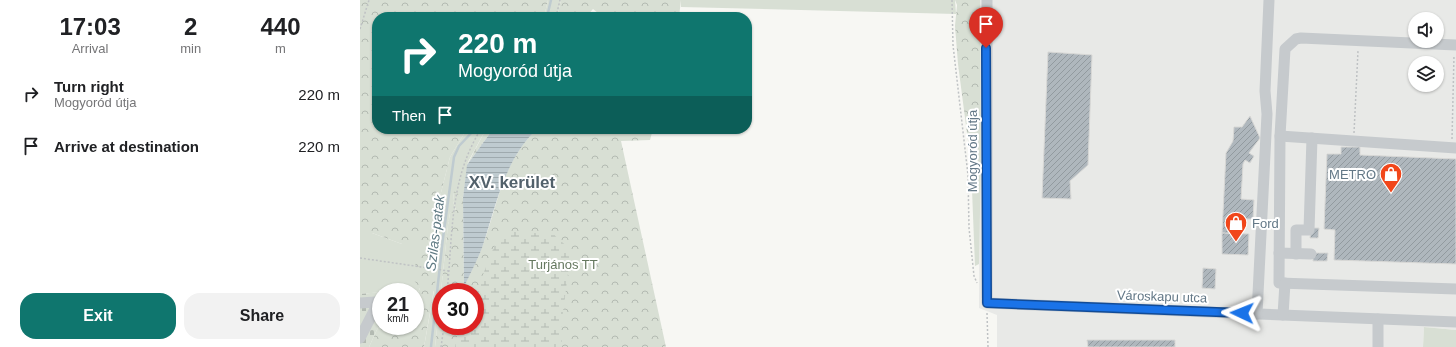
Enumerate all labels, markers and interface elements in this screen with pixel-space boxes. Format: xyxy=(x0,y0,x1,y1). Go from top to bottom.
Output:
pin xyxy=(969,7.0,1003,48)
map controls xyxy=(1408,12,1444,92)
button: sound xyxy=(1408,12,1444,48)
text: 17:03 xyxy=(59,13,121,40)
text: 2 xyxy=(184,13,197,40)
text: 440 xyxy=(261,13,301,40)
icon: arrive xyxy=(975,13,997,35)
icon: right xyxy=(392,28,444,80)
text: 220 m xyxy=(458,28,537,59)
text: Arrival xyxy=(72,41,109,56)
text: min xyxy=(180,41,201,56)
text: m xyxy=(275,41,286,56)
button: layers xyxy=(1408,56,1444,92)
text: Mogyoród útja xyxy=(458,61,572,81)
text: Turn right xyxy=(54,78,124,95)
icon: right xyxy=(20,83,42,105)
text: 220 m xyxy=(298,86,340,103)
text: Mogyoród útja xyxy=(54,95,136,110)
icon: arrive xyxy=(434,104,456,126)
text: Then xyxy=(392,107,426,124)
street label: Mogyoród útja xyxy=(965,109,980,192)
icon: arrive xyxy=(20,135,42,157)
text: Arrive at destination xyxy=(54,138,199,155)
text: 220 m xyxy=(298,138,340,155)
shop icon: METRO xyxy=(1378,161,1404,194)
place label: METRO xyxy=(1329,167,1376,182)
district label: XV. kerület xyxy=(469,173,555,192)
water label: Szilas-patak xyxy=(422,193,448,272)
shop icon: Ford xyxy=(1223,210,1249,243)
place label: Ford xyxy=(1252,216,1279,231)
park label: Turjános TT xyxy=(528,257,598,272)
speed limit sign: 30 xyxy=(432,283,484,335)
street label: Városkapu utca xyxy=(1117,287,1208,306)
position arrow xyxy=(1221,292,1263,334)
button: Exit xyxy=(20,293,176,339)
button: Share xyxy=(184,293,340,339)
text: 21 xyxy=(387,293,409,315)
text: km/h xyxy=(387,313,409,324)

